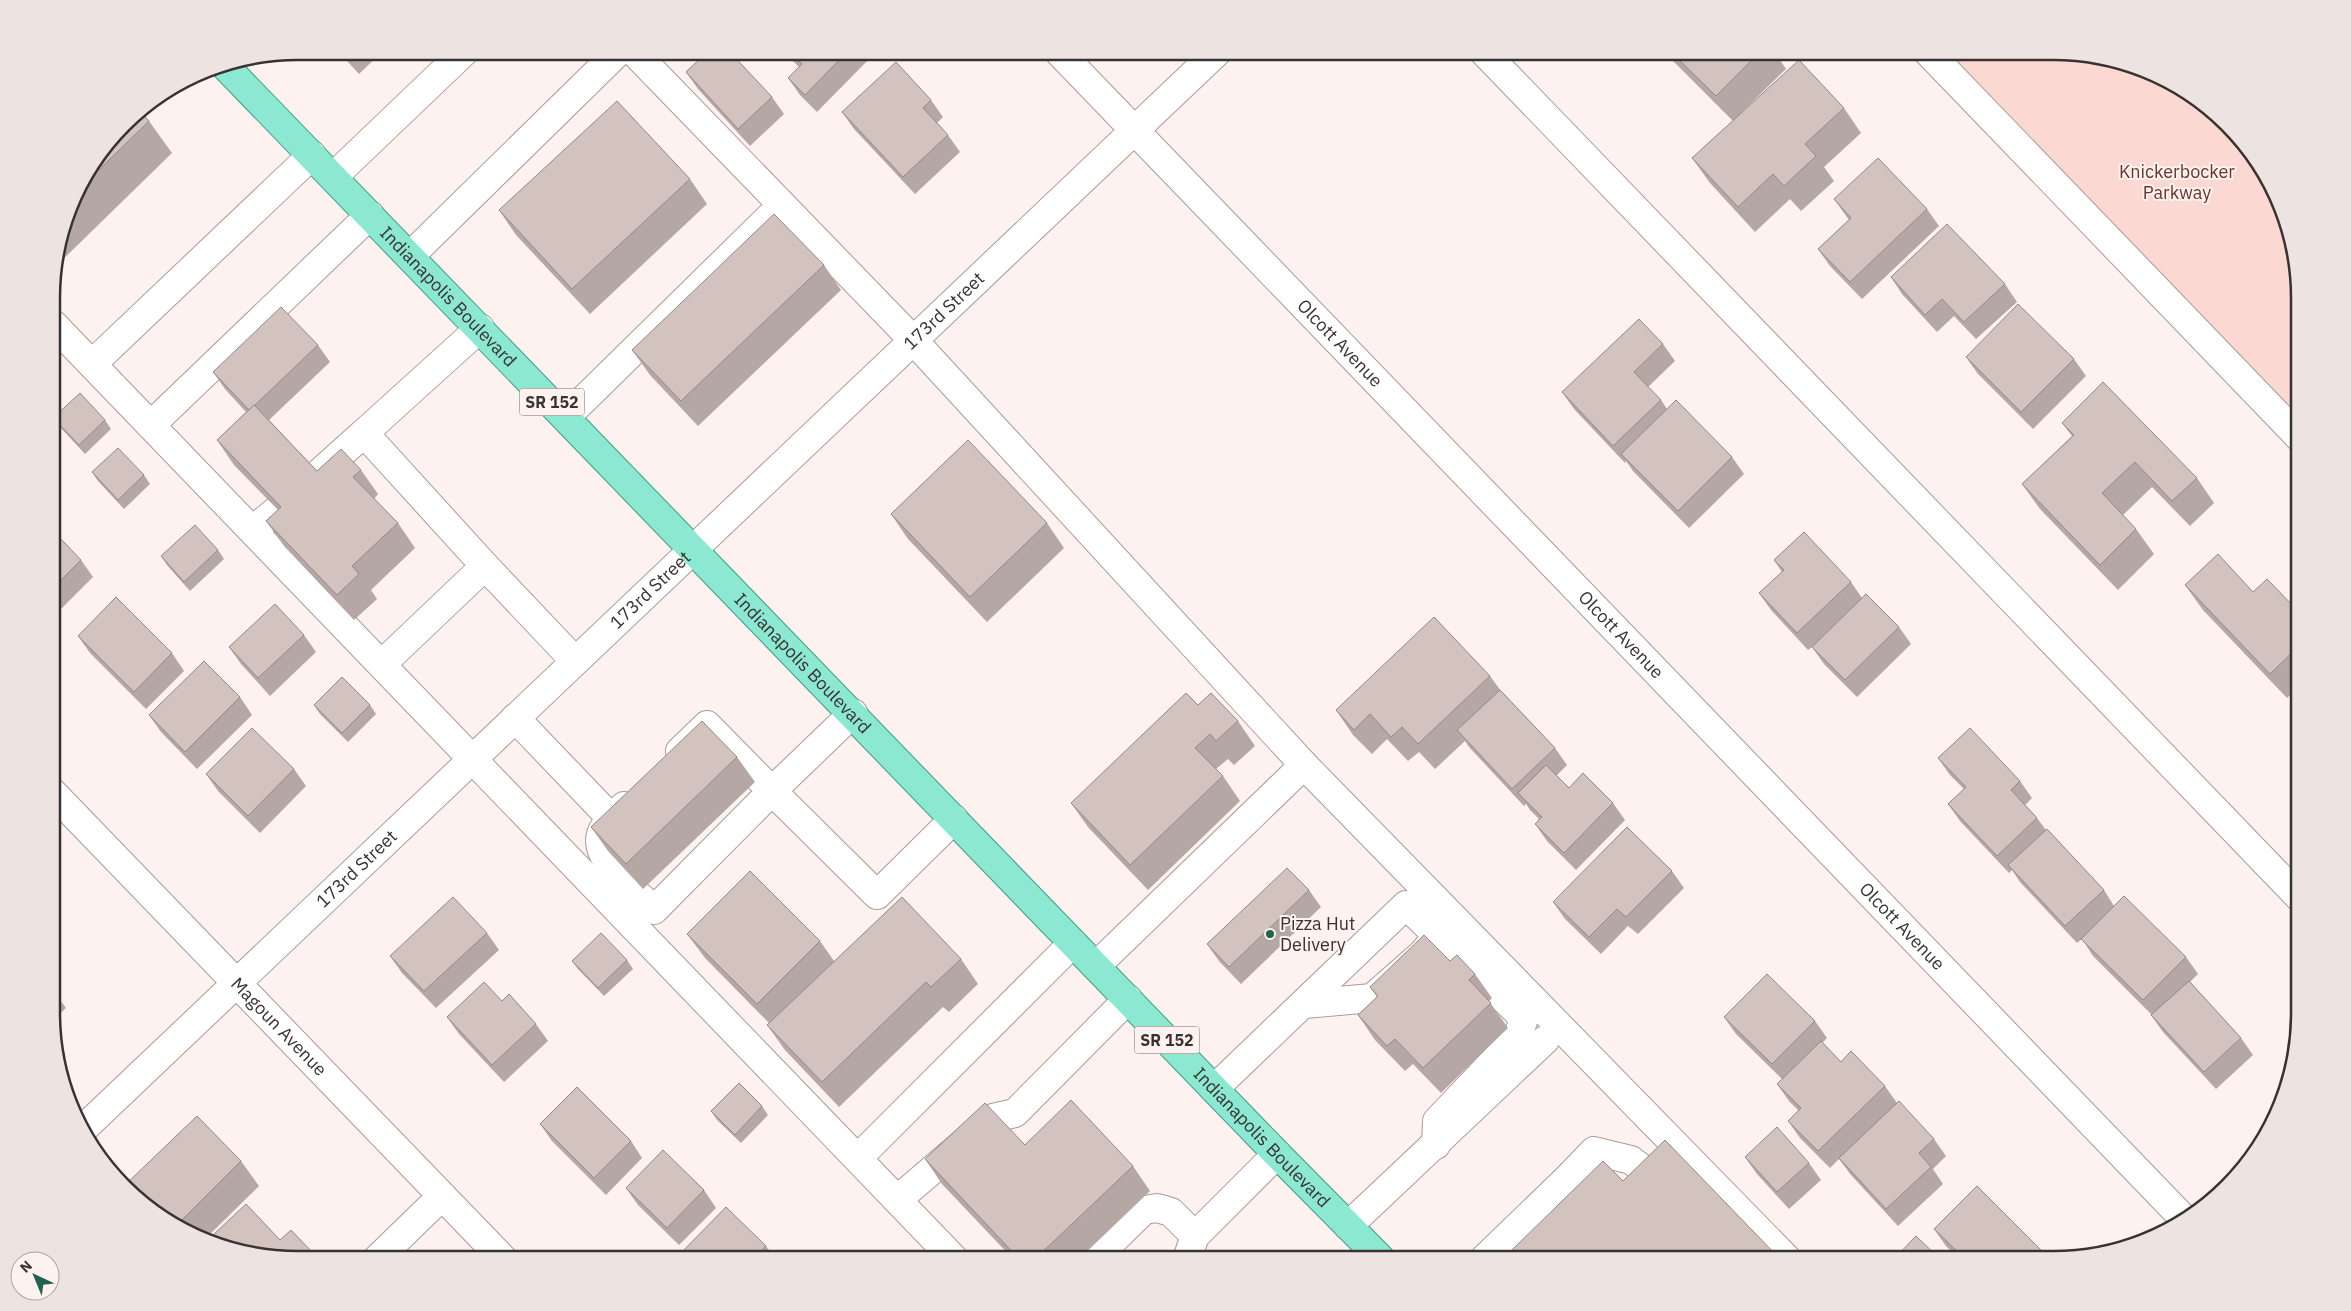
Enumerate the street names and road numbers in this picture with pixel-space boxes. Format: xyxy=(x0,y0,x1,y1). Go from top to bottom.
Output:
street label: Indianapolis Boulevard xyxy=(375,221,522,372)
street label: 173rd Street xyxy=(898,267,989,355)
street label: Olcott Avenue xyxy=(1292,294,1388,392)
road number: SR 152 xyxy=(520,388,584,416)
street label: 173rd Street xyxy=(605,546,695,634)
street label: Olcott Avenue xyxy=(1574,586,1669,683)
street label: Indianapolis Boulevard xyxy=(730,588,876,738)
street label: 173rd Street xyxy=(311,825,402,912)
street label: Olcott Avenue xyxy=(1855,877,1950,975)
street label: Magoun Avenue xyxy=(226,972,332,1081)
road number: SR 152 xyxy=(1134,1026,1200,1054)
street label: Indianapolis Boulevard xyxy=(1189,1062,1336,1212)

